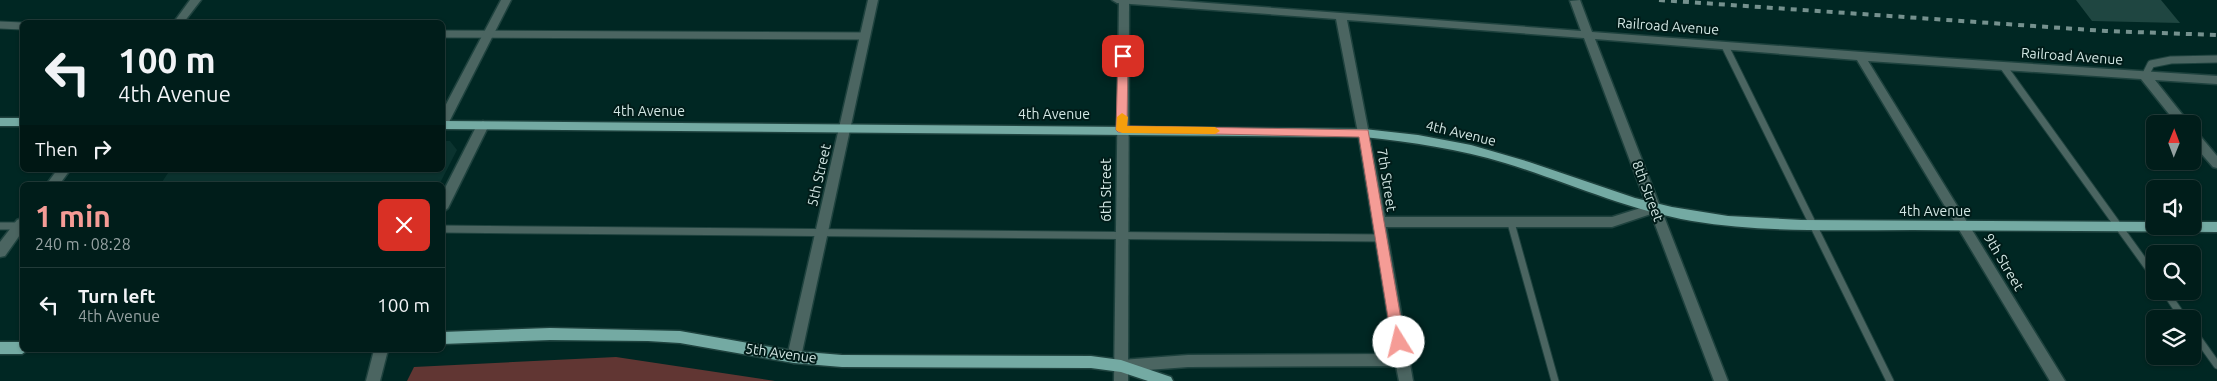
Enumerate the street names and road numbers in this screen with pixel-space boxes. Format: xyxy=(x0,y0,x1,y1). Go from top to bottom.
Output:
street label: Railroad Avenue xyxy=(1616,14,1720,38)
street label: Railroad Avenue xyxy=(2020,44,2124,68)
street label: 4th Avenue xyxy=(613,103,685,119)
street label: 4th Avenue xyxy=(1018,106,1090,122)
street label: 4th Avenue xyxy=(1424,117,1498,149)
street label: 5th Street xyxy=(804,142,834,208)
street label: 7th Street xyxy=(1374,147,1400,213)
street label: 6th Street xyxy=(1098,158,1114,222)
street label: 8th Street xyxy=(1629,158,1667,224)
street label: 4th Avenue xyxy=(1899,203,1971,219)
street label: 9th Street xyxy=(1981,231,2028,294)
street label: 5th Avenue xyxy=(744,340,818,366)

